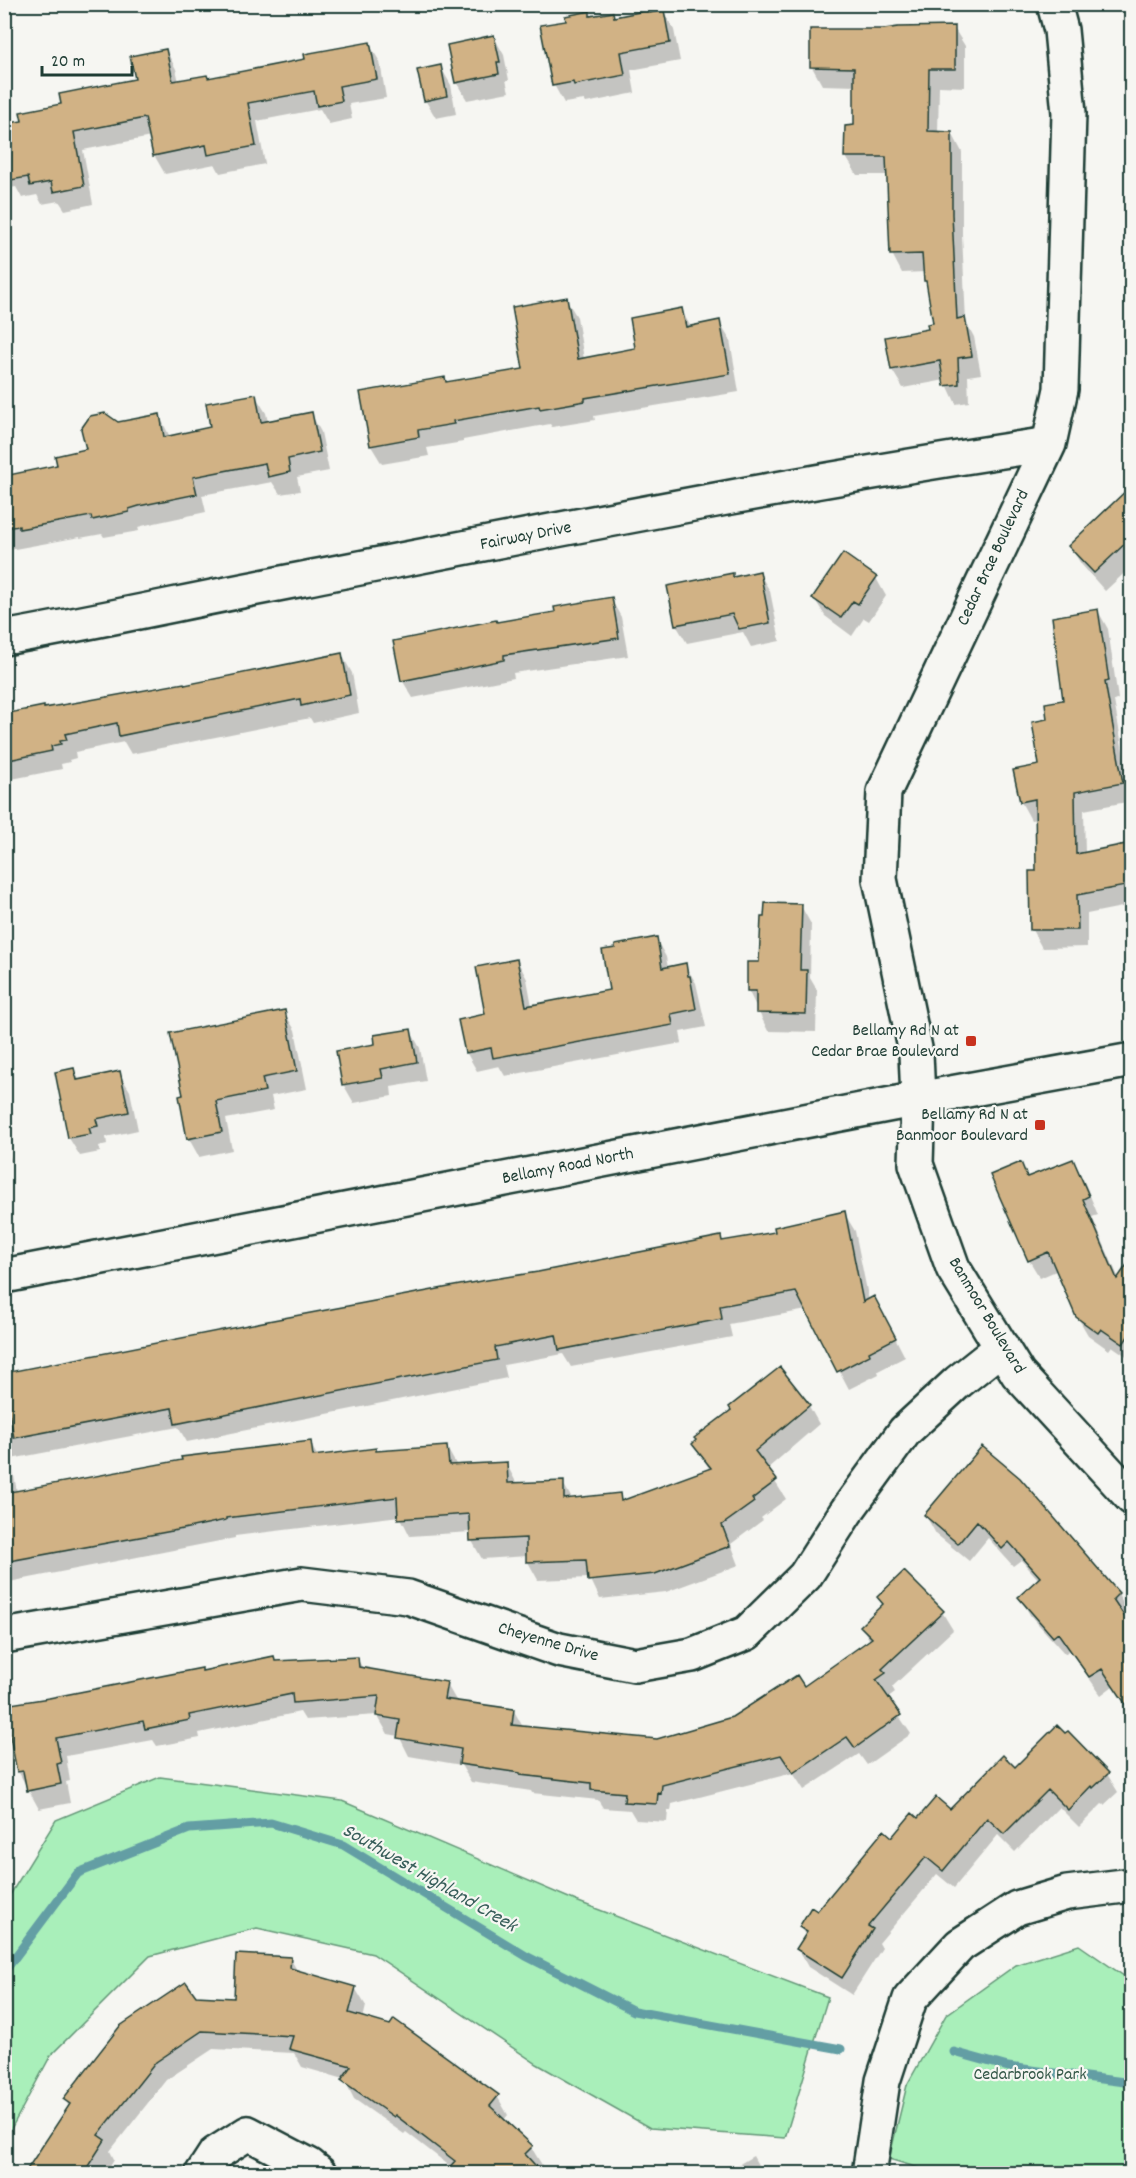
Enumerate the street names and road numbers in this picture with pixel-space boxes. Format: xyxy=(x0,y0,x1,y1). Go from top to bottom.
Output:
street label: Cedar Brae Boulevard xyxy=(951,486,1037,630)
street label: Fairway Drive xyxy=(478,516,574,558)
street label: Bellamy Road North xyxy=(500,1142,636,1192)
street label: Banmoor Boulevard xyxy=(941,1253,1031,1379)
street label: Cheyenne Drive xyxy=(495,1617,601,1669)

